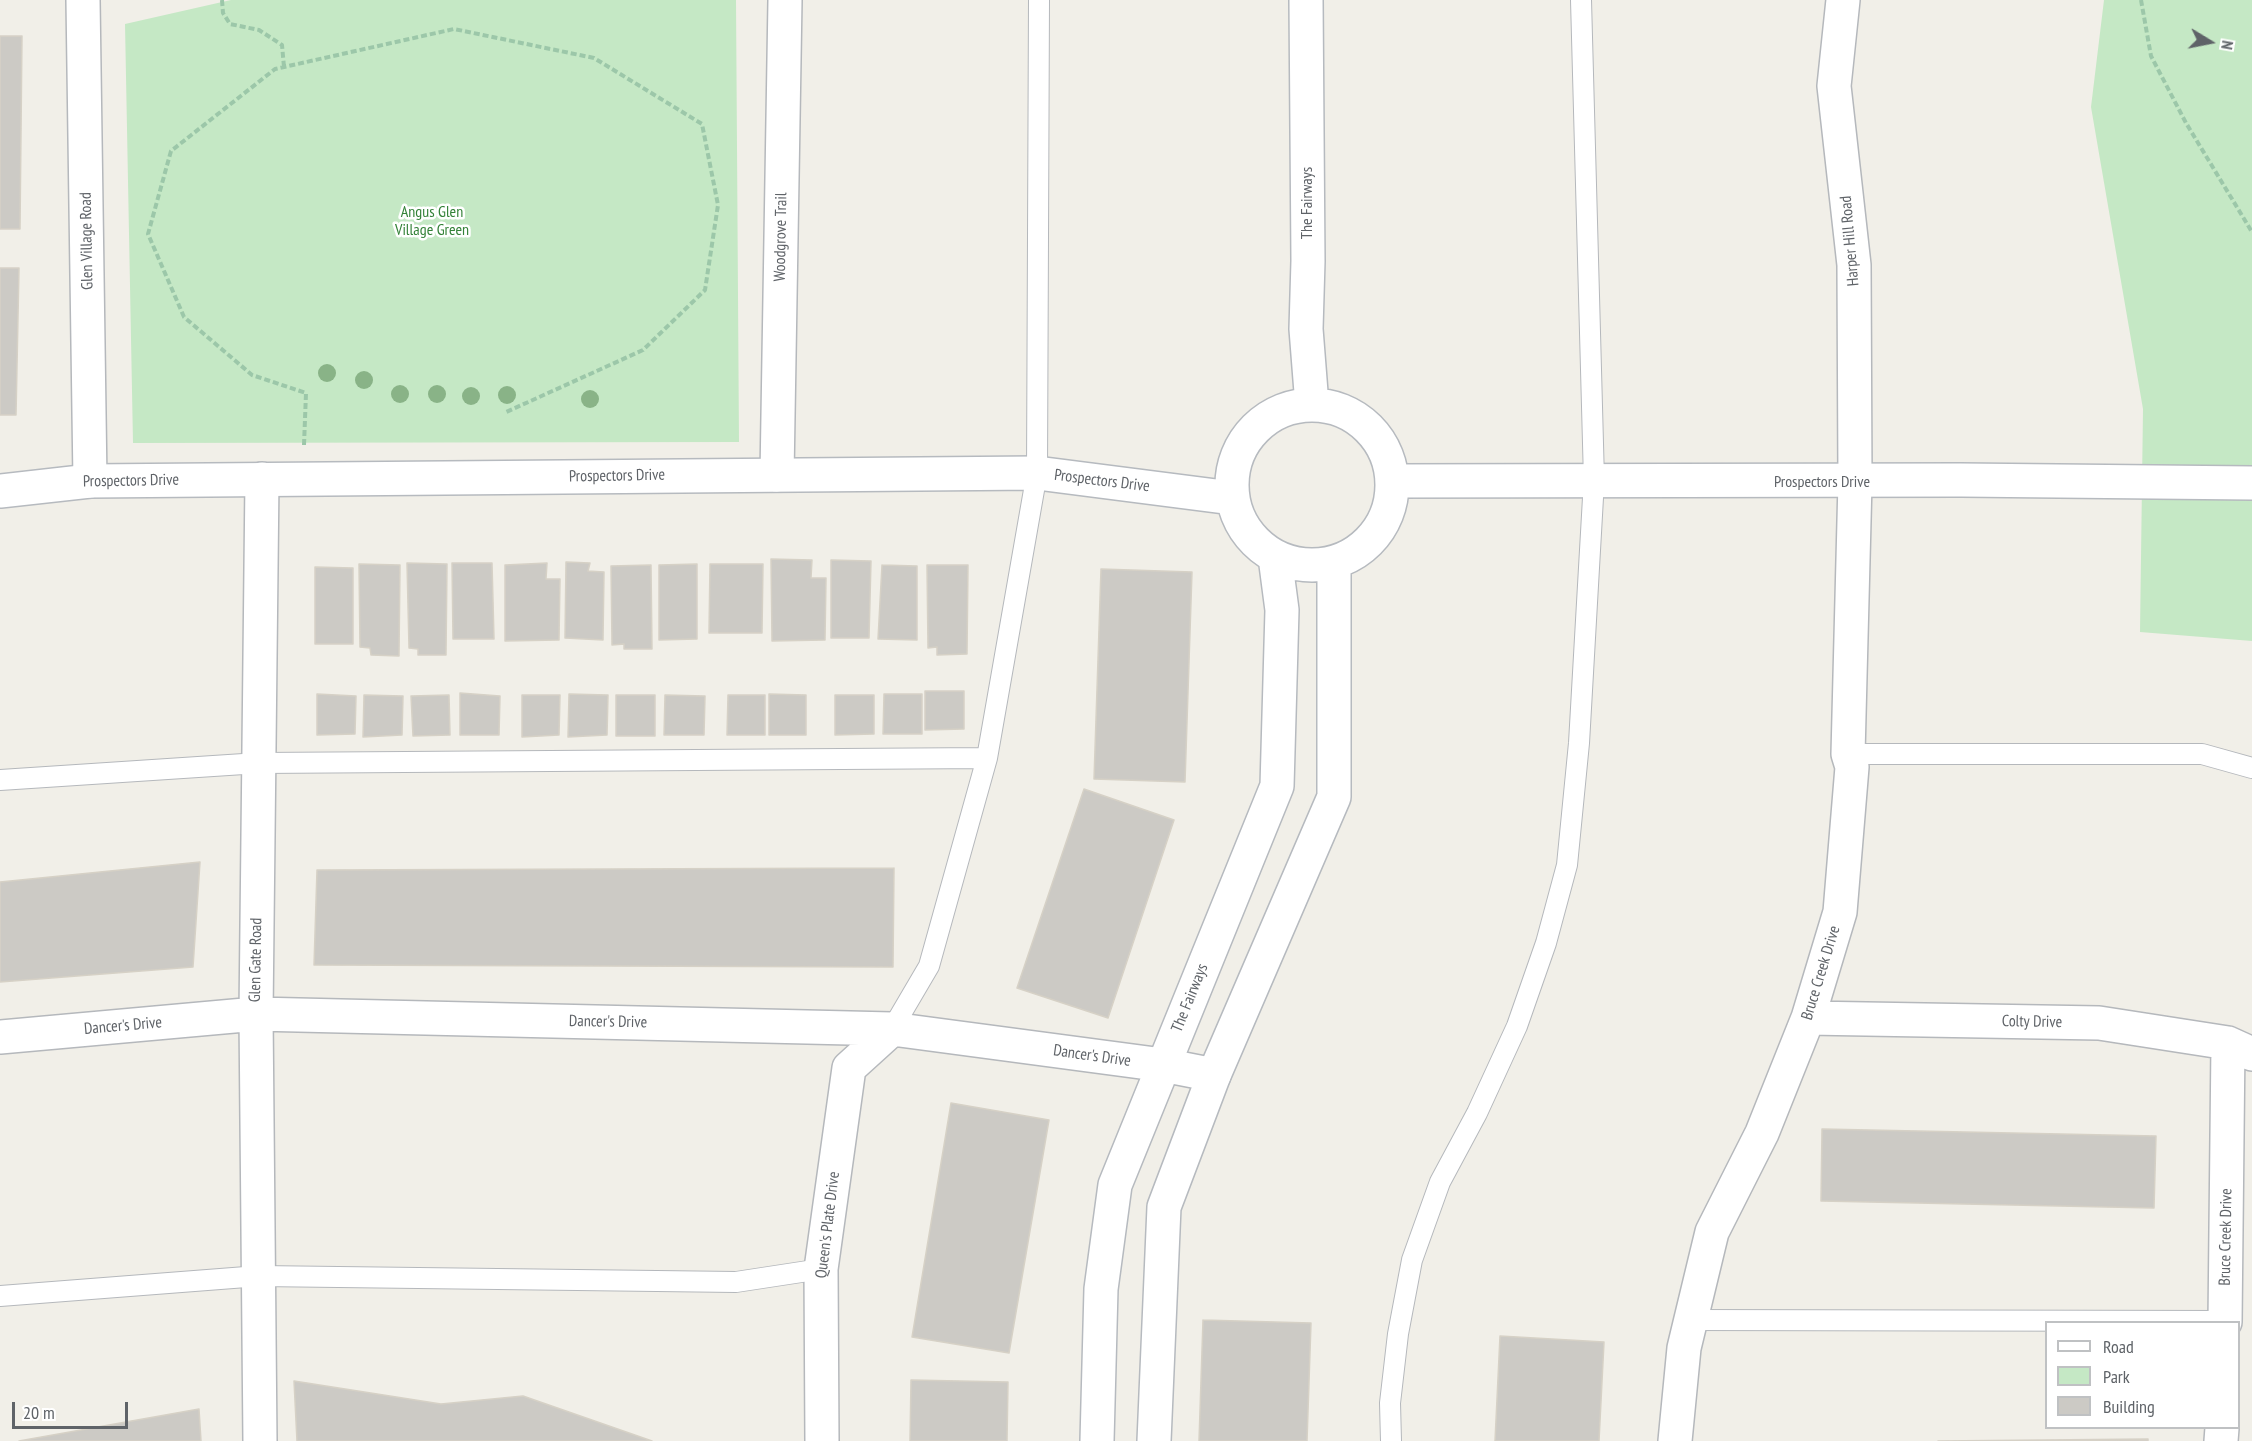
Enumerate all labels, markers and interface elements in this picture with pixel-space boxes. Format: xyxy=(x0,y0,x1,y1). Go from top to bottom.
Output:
north arrow xyxy=(2180,12,2240,72)
text: N xyxy=(2217,39,2238,51)
street label: The Fairways xyxy=(1297,167,1317,239)
street label: Glen Village Road xyxy=(77,192,97,290)
street label: Woodgrove Trail xyxy=(771,192,791,282)
street label: Harper Hill Road xyxy=(1836,195,1864,287)
park label: Angus Glen Village Green xyxy=(395,202,469,240)
street label: Prospectors Drive xyxy=(569,466,665,486)
street label: Prospectors Drive xyxy=(1053,466,1151,496)
street label: Prospectors Drive xyxy=(83,471,179,491)
street label: Prospectors Drive xyxy=(1774,472,1870,492)
street label: Glen Gate Road xyxy=(246,918,266,1002)
street label: Bruce Creek Drive xyxy=(1798,924,1844,1022)
street label: The Fairways xyxy=(1168,961,1212,1035)
street label: Dancer's Drive xyxy=(569,1012,647,1032)
street label: Colty Drive xyxy=(2002,1012,2062,1032)
street label: Dancer's Drive xyxy=(83,1013,163,1039)
street label: Dancer's Drive xyxy=(1052,1041,1132,1071)
street label: Queen's Plate Drive xyxy=(812,1171,844,1279)
street label: Bruce Creek Drive xyxy=(2216,1188,2236,1286)
legend xyxy=(2045,1321,2240,1429)
text: Road xyxy=(2103,1335,2134,1358)
text: Park xyxy=(2103,1365,2130,1388)
scale bar xyxy=(15,1390,130,1428)
text: Building xyxy=(2103,1395,2155,1418)
text: 20 m xyxy=(23,1401,55,1424)

